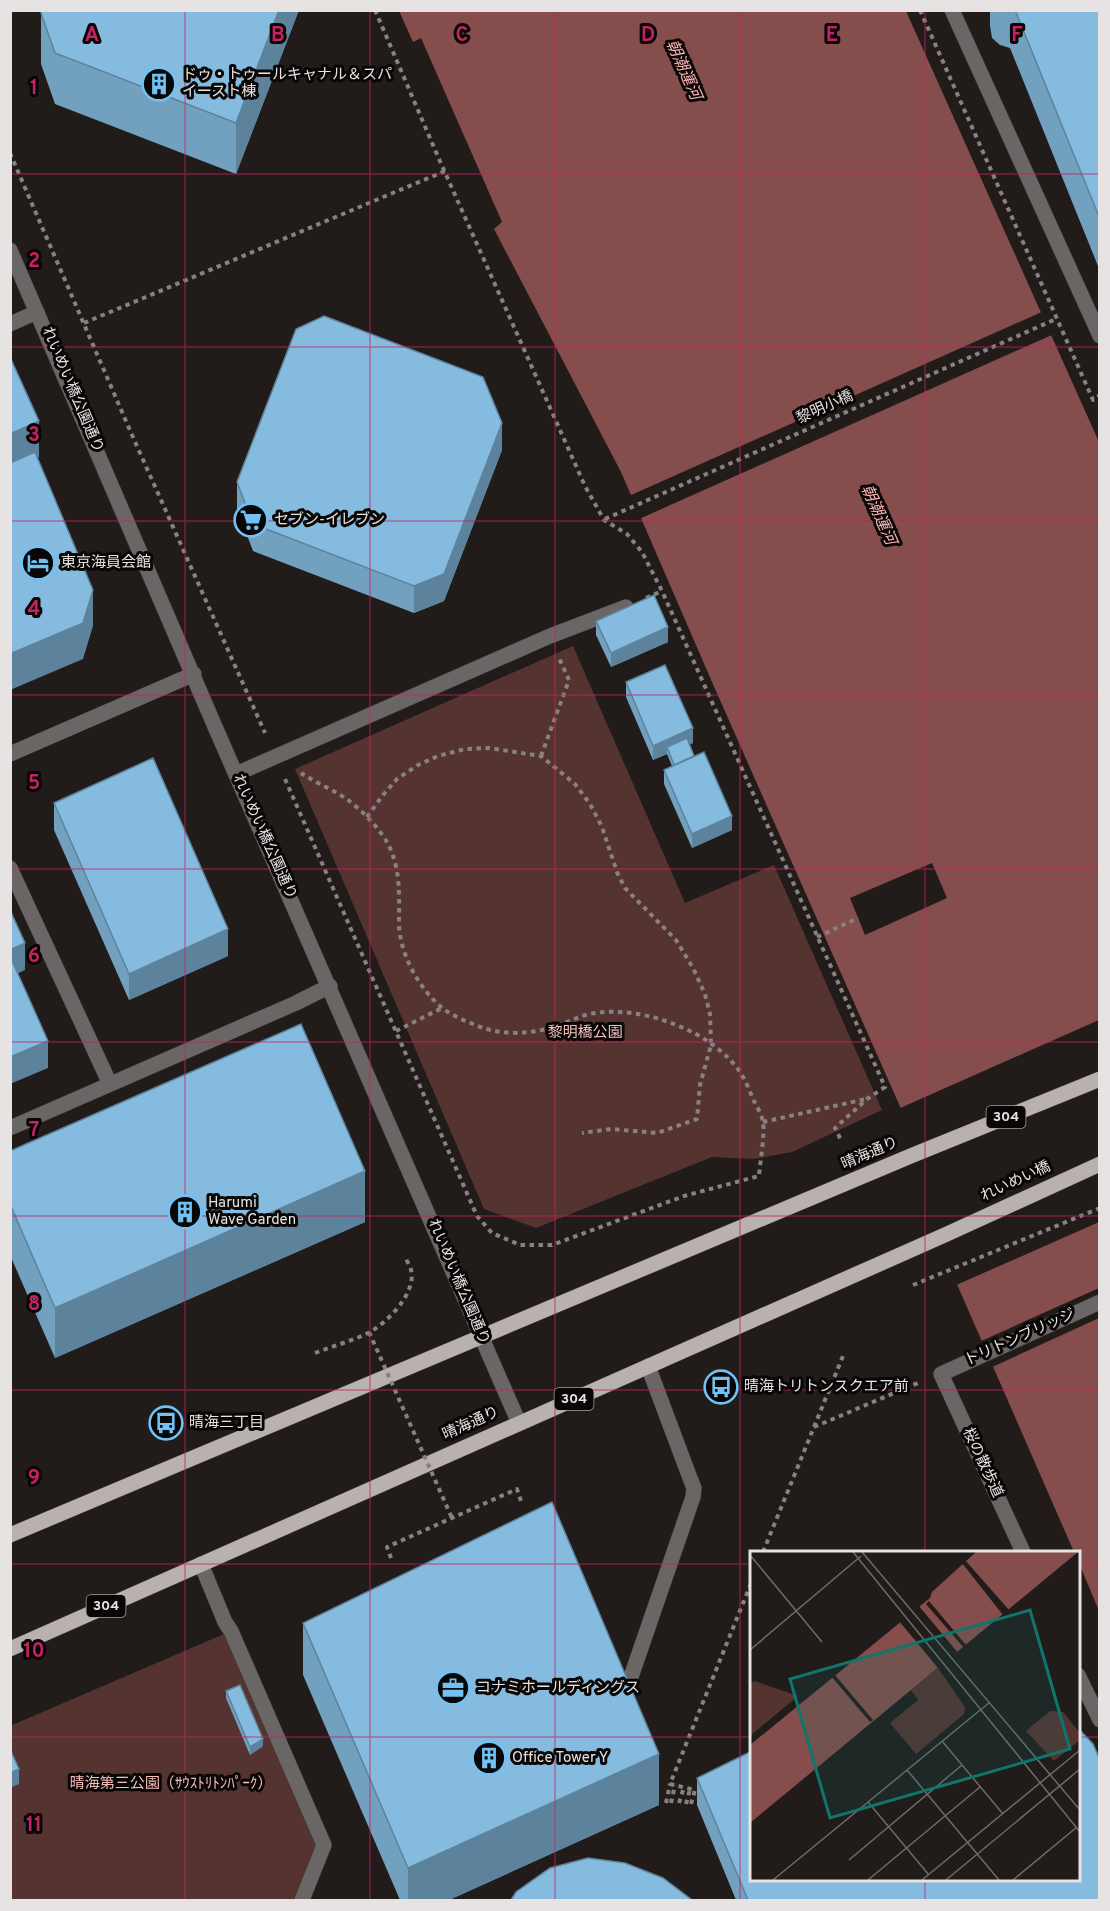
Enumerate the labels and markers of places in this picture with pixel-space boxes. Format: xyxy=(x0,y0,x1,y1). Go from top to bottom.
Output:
building icon: ドゥ・トゥールキャナル＆スパ イースト棟 xyxy=(141,66,177,102)
place label: ドゥ・トゥールキャナル＆スパ イースト棟 xyxy=(182,66,392,102)
supermarket icon: セブン-イレブン xyxy=(233,502,269,538)
place label: セブン-イレブン xyxy=(274,511,385,530)
hotel icon: 東京海員会館 xyxy=(20,545,56,581)
place label: 東京海員会館 xyxy=(61,554,151,573)
building icon: Harumi Wave Garden xyxy=(167,1194,203,1230)
place label: Harumi Wave Garden xyxy=(208,1194,296,1230)
bus stop icon: 晴海トリトンスクエア前 xyxy=(703,1369,739,1405)
place label: 晴海トリトンスクエア前 xyxy=(744,1378,909,1397)
bus stop icon: 晴海三丁目 xyxy=(148,1405,184,1441)
place label: 晴海三丁目 xyxy=(189,1414,264,1433)
office icon: コナミホールディングス xyxy=(435,1670,471,1706)
place label: コナミホールディングス xyxy=(476,1679,640,1698)
building icon: Office Tower Y xyxy=(471,1740,507,1776)
place label: Office Tower Y xyxy=(512,1749,609,1768)

